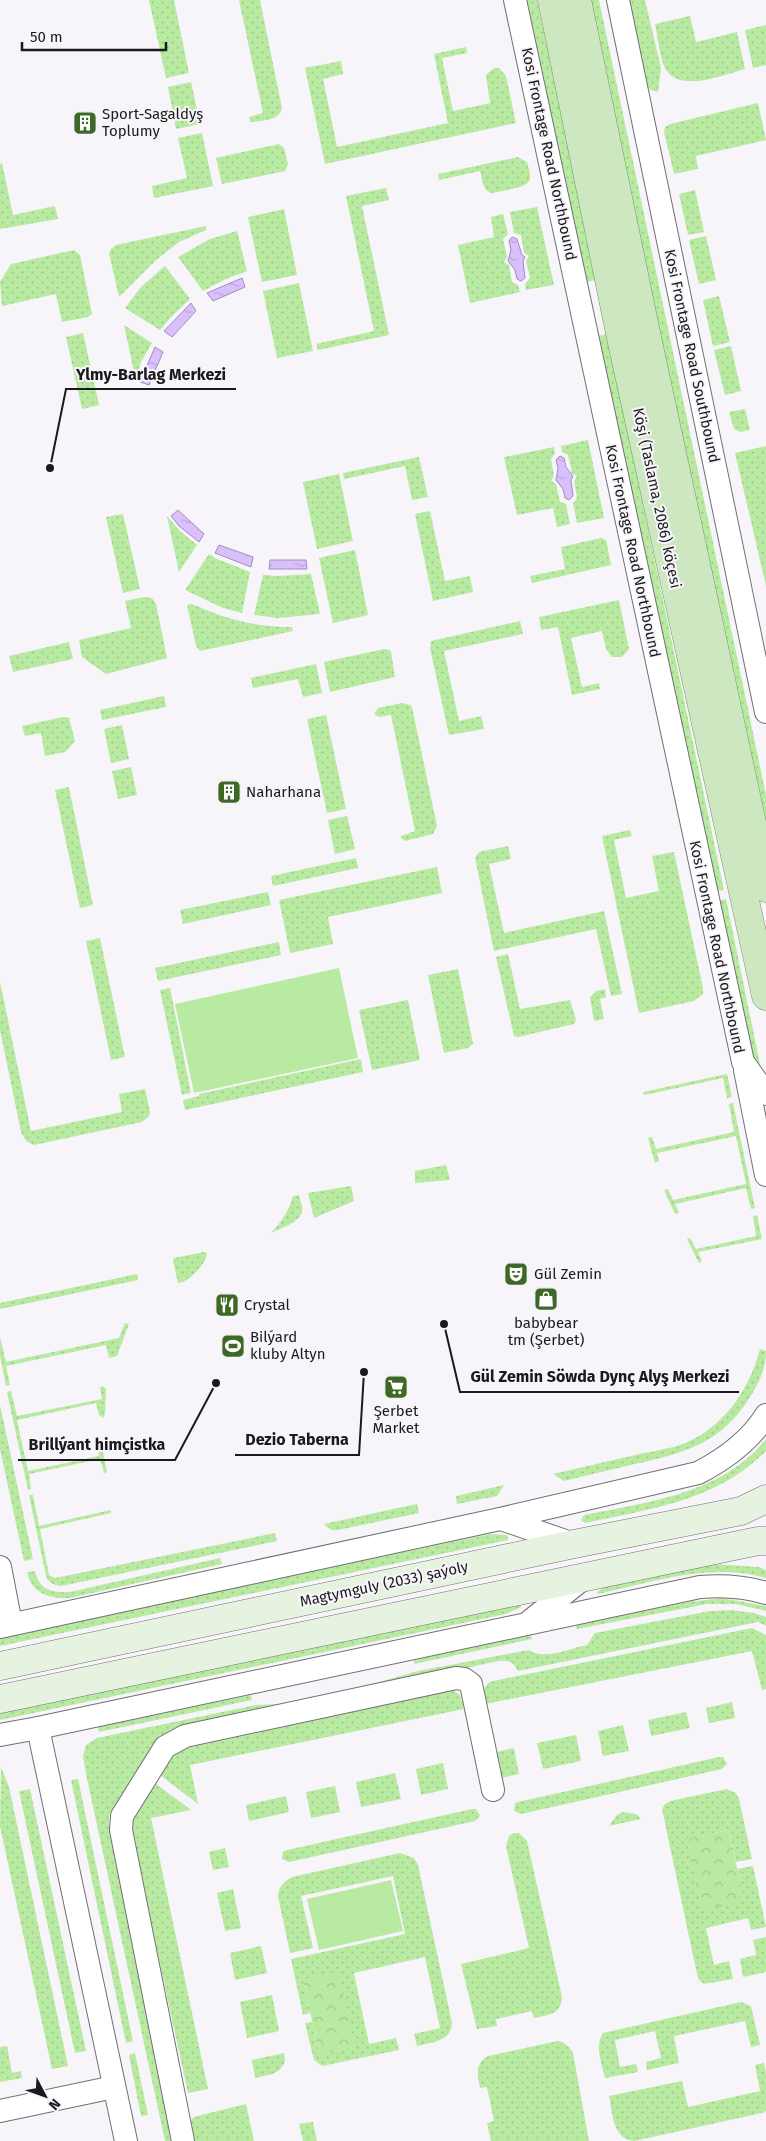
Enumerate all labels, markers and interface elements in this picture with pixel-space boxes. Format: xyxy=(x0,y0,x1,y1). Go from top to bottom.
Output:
scale bar xyxy=(22,20,166,52)
text: 50 m xyxy=(30,28,63,46)
street label: Kosi Frontage Road Northbound xyxy=(518,46,580,262)
place label: Sport-Sagaldyş Toplumy xyxy=(102,105,203,140)
building icon: Sport-Sagaldyş Toplumy xyxy=(72,110,98,136)
street label: Kosi Frontage Road Southbound xyxy=(661,248,723,464)
callout: Ylmy-Barlag Merkezi xyxy=(66,358,236,389)
text: Ylmy-Barlag Merkezi xyxy=(75,365,226,384)
street label: Köşi (Taslama, 2086) köçesi xyxy=(629,406,685,590)
street label: Kosi Frontage Road Northbound xyxy=(602,443,664,659)
building icon: Naharhana xyxy=(216,779,242,805)
place label: Naharhana xyxy=(246,783,321,801)
street label: Kosi Frontage Road Northbound xyxy=(686,839,748,1055)
theatre icon: Gül Zemin xyxy=(503,1261,529,1287)
place label: Gül Zemin xyxy=(534,1265,602,1283)
shop icon: babybear tm (Şerbet) xyxy=(533,1286,559,1312)
restaurant icon: Crystal xyxy=(214,1292,240,1318)
place label: Crystal xyxy=(244,1296,291,1314)
place label: babybear tm (Şerbet) xyxy=(508,1314,584,1349)
place label: Bilýard kluby Altyn xyxy=(250,1328,326,1363)
sports icon: Bilýard kluby Altyn xyxy=(220,1333,246,1359)
callout: Gül Zemin Söwda Dynç Alyş Merkezi xyxy=(460,1361,739,1392)
text: Gül Zemin Söwda Dynç Alyş Merkezi xyxy=(471,1367,730,1387)
supermarket icon: Şerbet Market xyxy=(383,1374,409,1400)
place label: Şerbet Market xyxy=(373,1402,420,1437)
callout: Dezio Taberna xyxy=(235,1424,359,1455)
callout: Brillýant himçistka xyxy=(18,1429,175,1460)
text: Dezio Taberna xyxy=(245,1430,349,1449)
text: Brillýant himçistka xyxy=(29,1435,166,1455)
street label: Magtymguly (2033) şaýoly xyxy=(298,1557,471,1611)
north arrow xyxy=(20,2071,70,2121)
text: N xyxy=(45,2095,64,2113)

